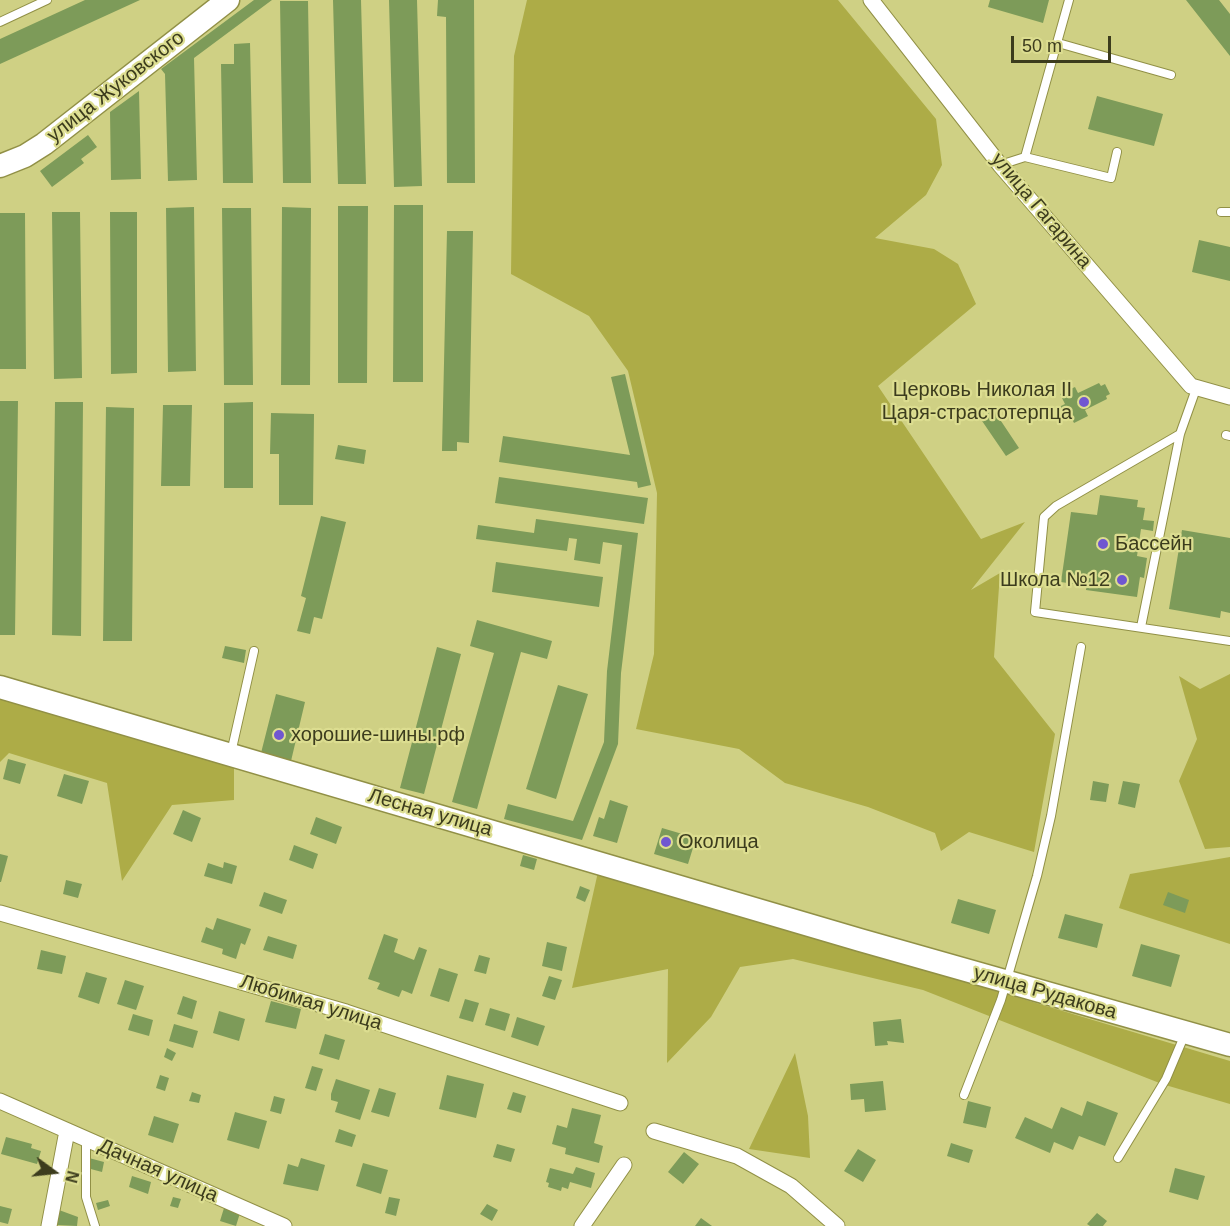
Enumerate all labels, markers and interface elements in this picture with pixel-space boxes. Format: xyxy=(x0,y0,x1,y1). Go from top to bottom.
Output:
scale bar xyxy=(1014,24,1114,62)
street label: улица Жуковского xyxy=(43,26,189,148)
text: 50 m xyxy=(1022,36,1062,56)
street label: улица Гагарина xyxy=(986,148,1096,274)
place label: Церковь Николая II Царя-страстотерпца xyxy=(882,378,1072,425)
marker: Церковь Николая II Царя-страстотерпца xyxy=(1077,395,1091,409)
place label: Бассейн xyxy=(1115,532,1193,556)
marker: Бассейн xyxy=(1096,537,1110,551)
place label: Школа №12 xyxy=(1000,568,1110,592)
marker: Школа №12 xyxy=(1115,573,1129,587)
place label: хорошие-шины.рф xyxy=(291,723,465,747)
marker: хорошие-шины.рф xyxy=(272,728,286,742)
street label: Лесная улица xyxy=(365,784,495,842)
place label: Околица xyxy=(678,830,759,854)
marker: Околица xyxy=(659,835,673,849)
street label: улица Рудакова xyxy=(971,961,1119,1025)
street label: Любимая улица xyxy=(237,970,385,1036)
street label: Дачная улица xyxy=(95,1134,221,1208)
north arrow xyxy=(24,1142,84,1202)
text: N xyxy=(62,1169,82,1185)

